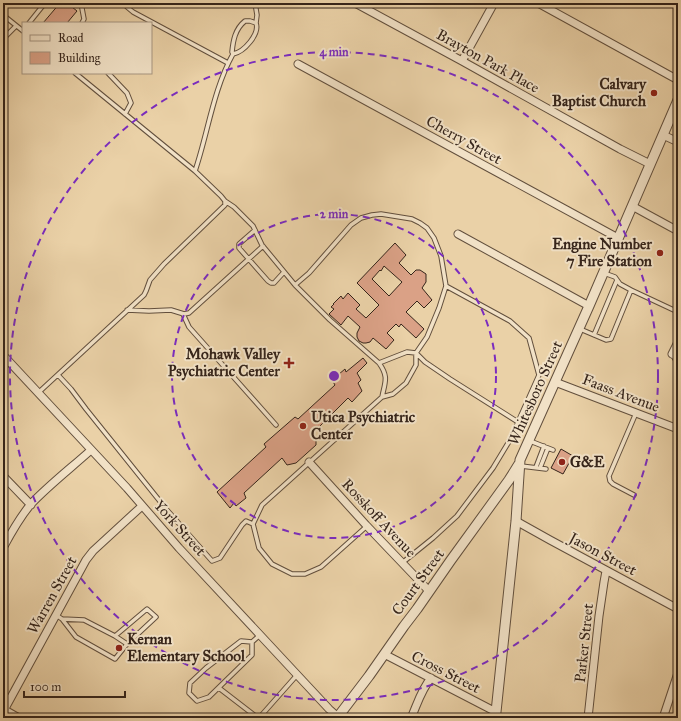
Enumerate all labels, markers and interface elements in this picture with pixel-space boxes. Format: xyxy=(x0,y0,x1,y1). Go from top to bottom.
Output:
legend xyxy=(22,22,152,74)
street label: Brayton Park Place xyxy=(433,25,543,97)
text: Road xyxy=(58,31,84,45)
text: 4 min xyxy=(319,45,349,60)
text: Building xyxy=(58,51,101,66)
place label: Calvary Baptist Church xyxy=(552,75,647,111)
marker: Calvary Baptist Church xyxy=(649,88,659,98)
street label: Cherry Street xyxy=(423,112,505,168)
text: 2 min xyxy=(320,207,349,221)
place label: Engine Number 7 Fire Station xyxy=(552,235,653,270)
marker: Engine Number 7 Fire Station xyxy=(655,248,665,258)
street label: Whitesboro Street xyxy=(504,337,566,448)
place label: Mohawk Valley Psychiatric Center xyxy=(168,345,281,381)
marker: Mohawk Valley Psychiatric Center xyxy=(283,357,295,369)
centre of rings xyxy=(327,369,341,383)
street label: Faass Avenue xyxy=(580,370,662,416)
place label: Utica Psychiatric Center xyxy=(311,408,416,443)
marker: Utica Psychiatric Center xyxy=(298,421,308,431)
place label: G&E xyxy=(570,453,605,471)
marker: G&E xyxy=(557,457,567,467)
street label: Rosskoff Avenue xyxy=(338,475,420,561)
street label: York Street xyxy=(150,496,210,560)
street label: Jason Street xyxy=(564,528,640,580)
street label: Court Street xyxy=(388,545,448,619)
street label: Warren Street xyxy=(23,552,81,637)
street label: Parker Street xyxy=(571,602,597,683)
place label: Kernan Elementary School xyxy=(127,630,246,666)
marker: Kernan Elementary School xyxy=(114,643,124,653)
street label: Cross Street xyxy=(409,647,484,697)
scale bar xyxy=(24,673,125,699)
text: 100 m xyxy=(30,680,61,694)

